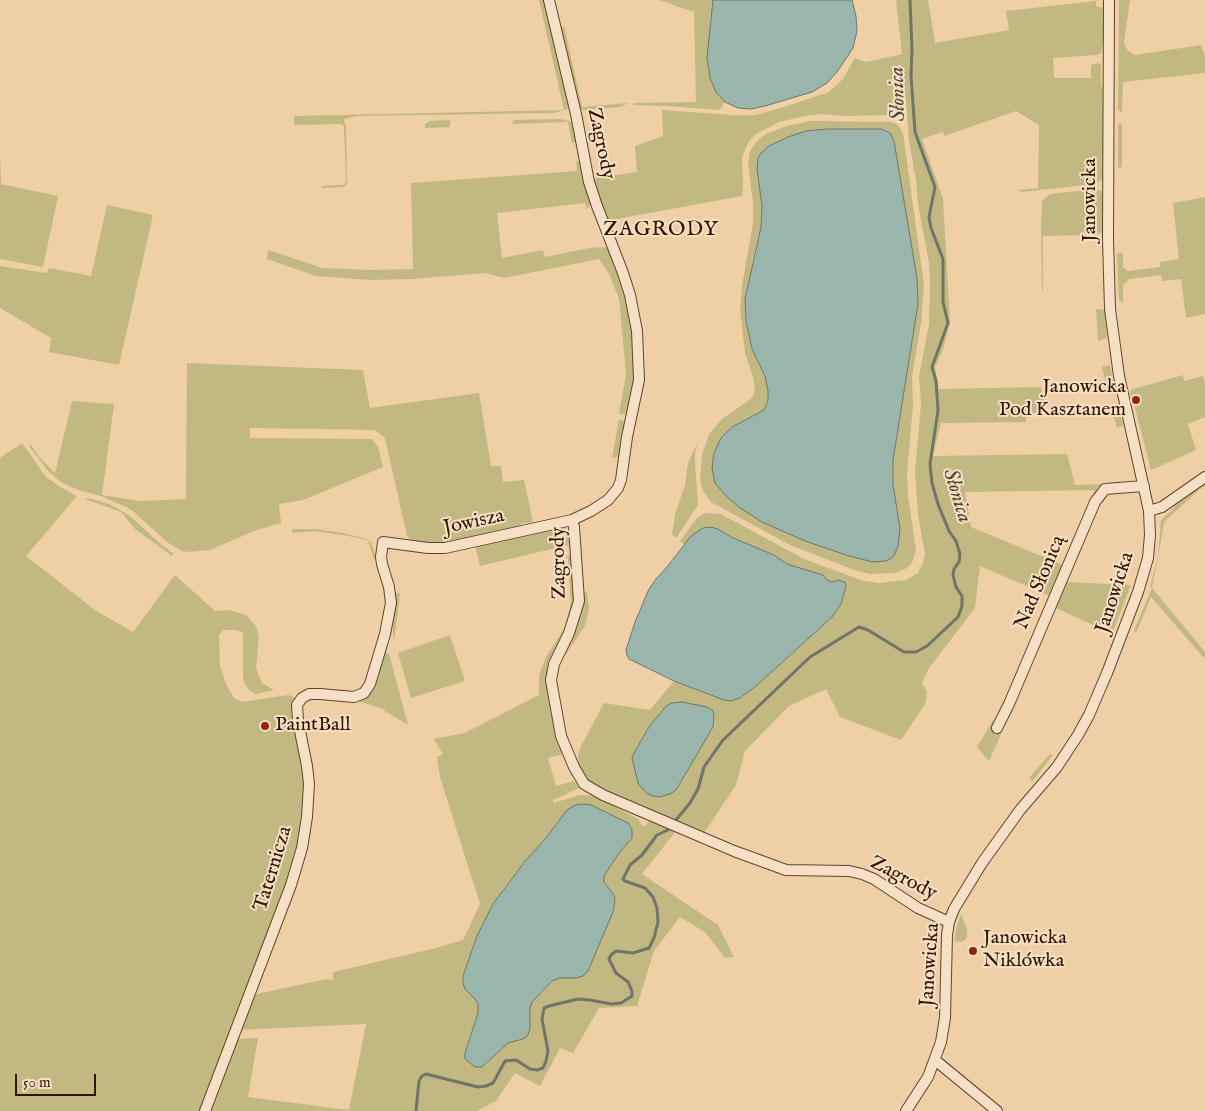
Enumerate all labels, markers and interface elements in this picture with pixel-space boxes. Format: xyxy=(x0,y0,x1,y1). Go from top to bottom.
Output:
water label: Słonica xyxy=(885,66,913,122)
street label: Zagrody xyxy=(581,106,619,182)
street label: Janowicka xyxy=(1079,158,1103,242)
district label: ZAGRODY xyxy=(602,218,720,244)
place label: Janowicka Pod Kasztanem xyxy=(999,376,1126,423)
marker: Janowicka Pod Kasztanem xyxy=(1130,394,1142,406)
water label: Słonica xyxy=(936,466,976,526)
street label: Jowisza xyxy=(441,505,507,541)
street label: Zagrody xyxy=(547,527,573,599)
street label: Nad Słonicą xyxy=(1010,532,1072,634)
street label: Janowicka xyxy=(1092,549,1140,637)
place label: PaintBall xyxy=(275,714,351,738)
marker: PaintBall xyxy=(259,720,271,732)
street label: Taternicza xyxy=(250,824,298,914)
street label: Zagrody xyxy=(866,851,940,907)
street label: Janowicka xyxy=(916,922,946,1008)
place label: Janowicka Niklówka xyxy=(983,927,1067,974)
marker: Janowicka Niklówka xyxy=(967,945,979,957)
scale bar xyxy=(18,1064,99,1096)
text: 50 m xyxy=(23,1073,51,1092)

